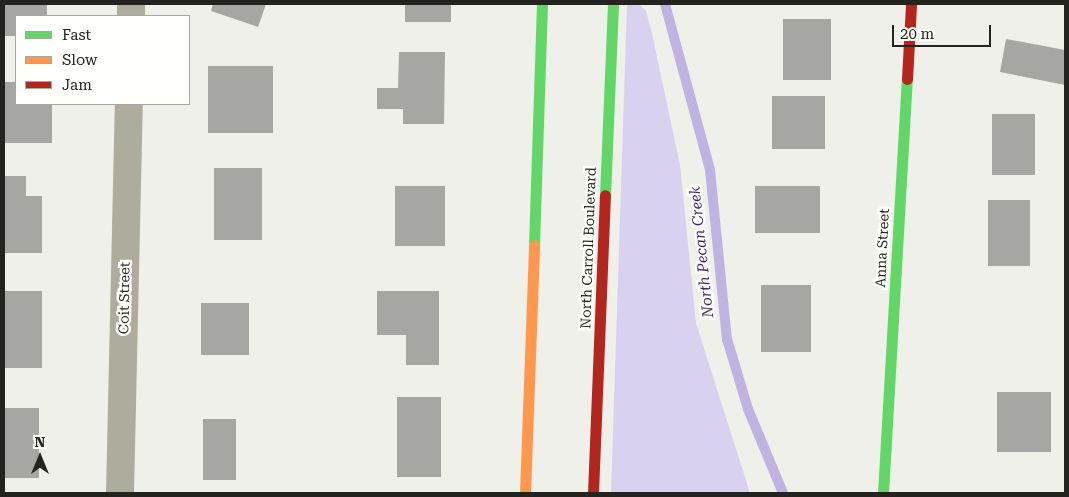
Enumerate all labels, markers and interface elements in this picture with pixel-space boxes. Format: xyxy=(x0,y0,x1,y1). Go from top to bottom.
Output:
legend xyxy=(15,15,190,105)
scale bar xyxy=(894,15,993,47)
text: 20 m xyxy=(900,25,934,43)
text: Fast xyxy=(62,26,91,44)
text: Slow xyxy=(62,51,97,69)
text: Jam xyxy=(62,76,92,94)
street label: North Carroll Boulevard xyxy=(577,167,599,329)
water label: North Pecan Creek xyxy=(686,185,718,319)
street label: Anna Street xyxy=(872,208,892,288)
street label: Coit Street xyxy=(115,262,133,334)
north arrow xyxy=(15,432,65,482)
text: N xyxy=(35,434,45,450)

